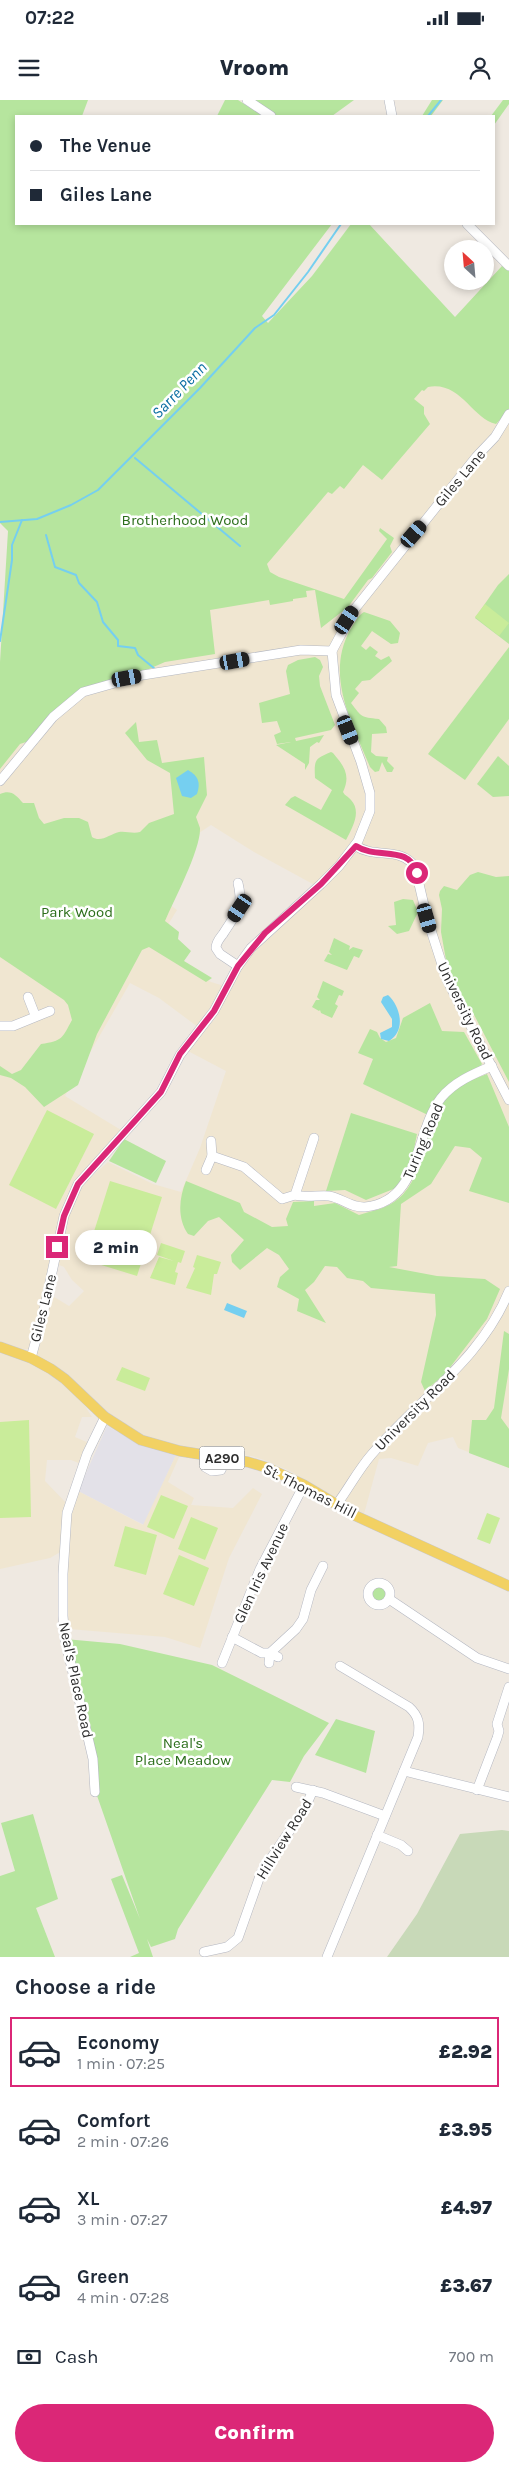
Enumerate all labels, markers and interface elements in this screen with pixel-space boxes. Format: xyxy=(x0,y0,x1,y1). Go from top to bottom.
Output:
text: 07:22 xyxy=(25,7,75,29)
icon: menu xyxy=(15,54,43,82)
icon: person xyxy=(466,54,494,82)
text: Vroom xyxy=(220,55,289,81)
text: The Venue xyxy=(60,135,151,157)
text: Giles Lane xyxy=(60,184,152,206)
north arrow xyxy=(444,240,494,290)
map controls xyxy=(444,240,494,290)
water label: Sarre Penn xyxy=(147,358,211,422)
street label: Giles Lane xyxy=(431,446,489,510)
park label: Brotherhood Wood xyxy=(122,511,248,529)
car xyxy=(398,518,429,550)
car xyxy=(332,603,361,637)
car xyxy=(218,651,251,671)
car xyxy=(110,668,143,688)
car xyxy=(335,713,360,747)
route start xyxy=(406,862,428,884)
car xyxy=(225,891,254,925)
car xyxy=(415,902,438,934)
park label: Park Wood xyxy=(41,903,113,921)
street label: University Road xyxy=(433,959,497,1063)
street label: Turing Road xyxy=(399,1100,447,1182)
callout: 2 min xyxy=(74,1230,157,1264)
route end xyxy=(46,1236,68,1258)
text: 2 min xyxy=(93,1238,139,1257)
street label: Giles Lane xyxy=(26,1272,60,1344)
street label: University Road xyxy=(371,1366,459,1454)
road number: A290 xyxy=(200,1446,244,1470)
street label: St. Thomas Hill xyxy=(260,1460,360,1522)
street label: Glen Iris Avenue xyxy=(230,1520,292,1626)
street label: Neal's Place Road xyxy=(55,1620,97,1740)
park label: Neal's Place Meadow xyxy=(135,1734,231,1769)
street label: Hillview Road xyxy=(252,1795,316,1883)
text: Choose a ride xyxy=(15,1974,156,2000)
icon: car xyxy=(17,2030,62,2075)
text: Economy xyxy=(77,2032,159,2054)
text: £2.92 xyxy=(439,2041,492,2063)
text: 1 min · 07:25 xyxy=(77,2054,165,2073)
icon: car xyxy=(17,2108,62,2153)
text: Comfort xyxy=(77,2110,151,2132)
text: £3.95 xyxy=(439,2119,492,2141)
text: 2 min · 07:26 xyxy=(77,2132,169,2151)
icon: car xyxy=(17,2186,62,2231)
text: XL xyxy=(77,2188,99,2210)
text: £4.97 xyxy=(441,2197,492,2219)
text: 3 min · 07:27 xyxy=(77,2210,168,2229)
icon: car xyxy=(17,2264,62,2309)
text: Green xyxy=(77,2266,129,2288)
text: £3.67 xyxy=(440,2275,492,2297)
text: 4 min · 07:28 xyxy=(77,2288,169,2307)
icon: cash xyxy=(15,2343,43,2371)
text: Cash xyxy=(55,2346,99,2368)
text: 700 m xyxy=(449,2347,494,2366)
button: Confirm xyxy=(15,2404,494,2462)

